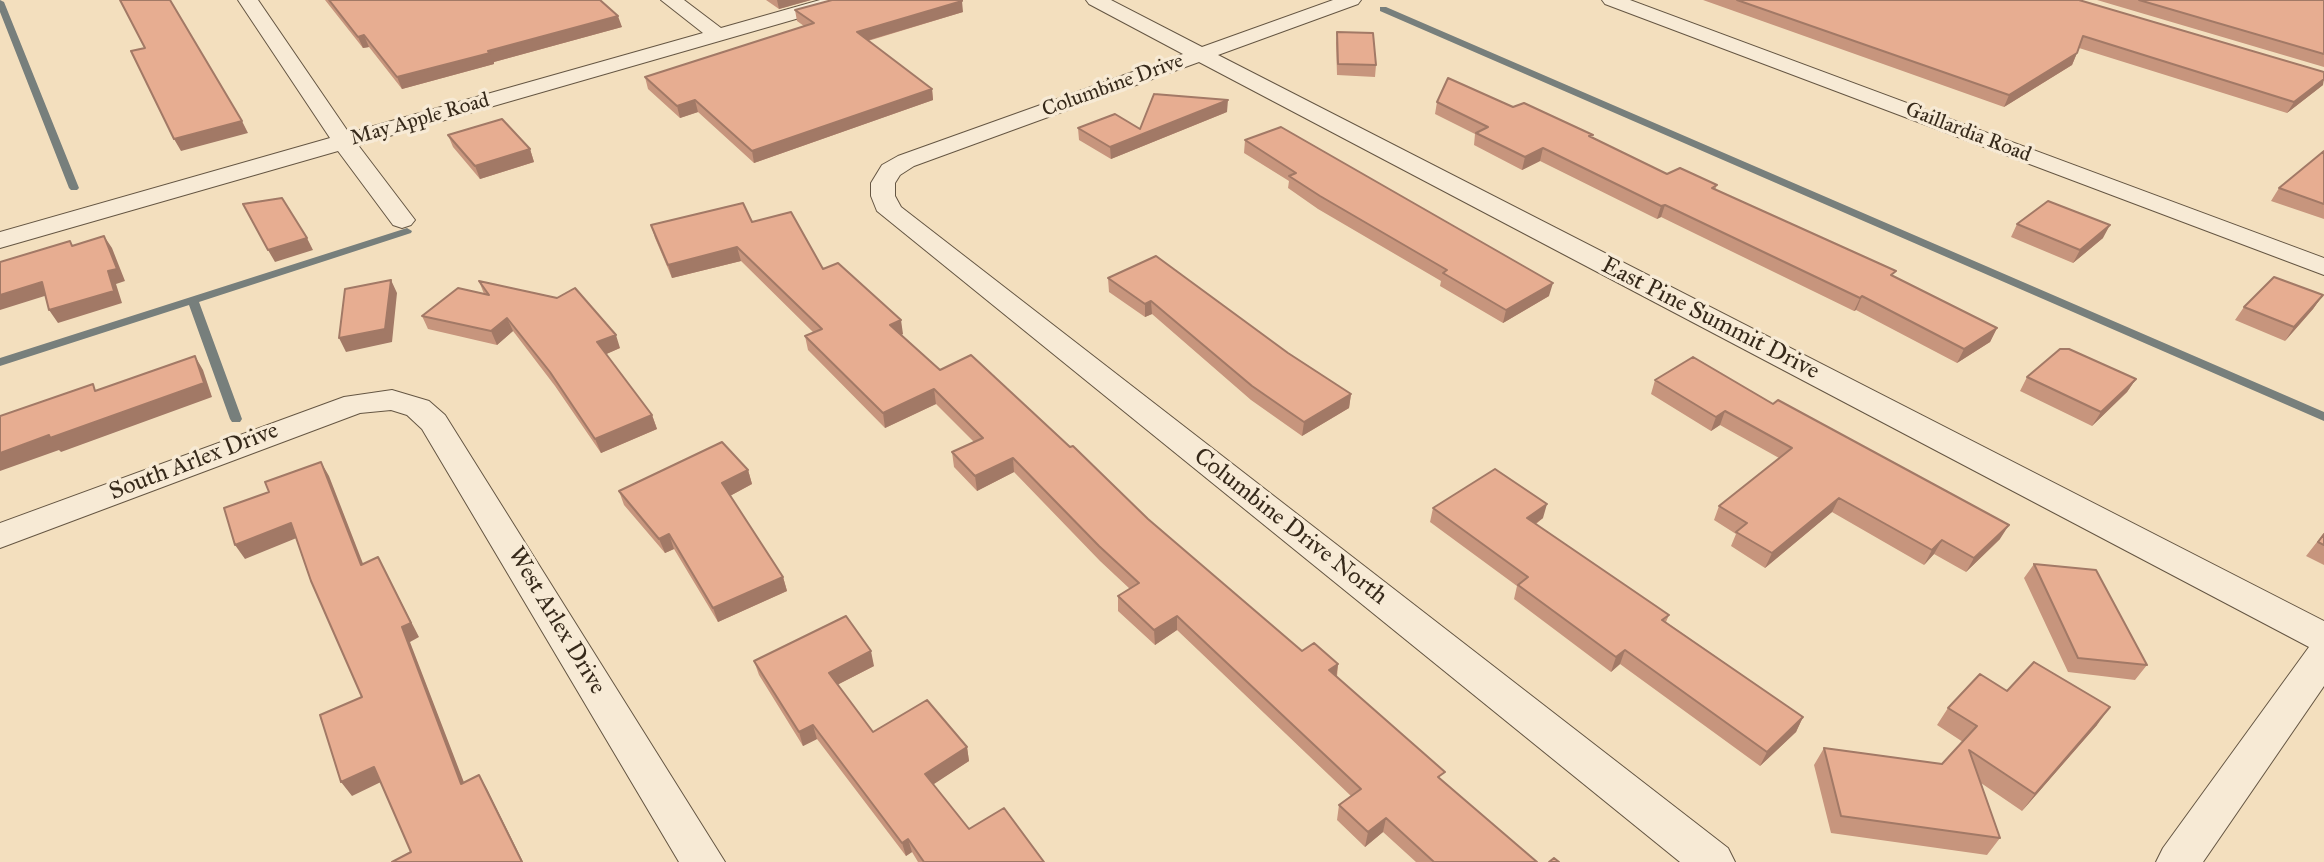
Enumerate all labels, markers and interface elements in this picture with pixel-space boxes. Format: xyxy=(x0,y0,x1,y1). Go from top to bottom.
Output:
street label: Columbine Drive xyxy=(1039,49,1187,123)
street label: May Apple Road xyxy=(348,88,492,152)
street label: Gaillardia Road xyxy=(1902,98,2034,168)
street label: East Pine Summit Drive xyxy=(1596,252,1824,386)
street label: South Arlex Drive xyxy=(105,417,283,507)
street label: Columbine Drive North xyxy=(1187,442,1393,612)
street label: West Arlex Drive xyxy=(501,542,611,700)

